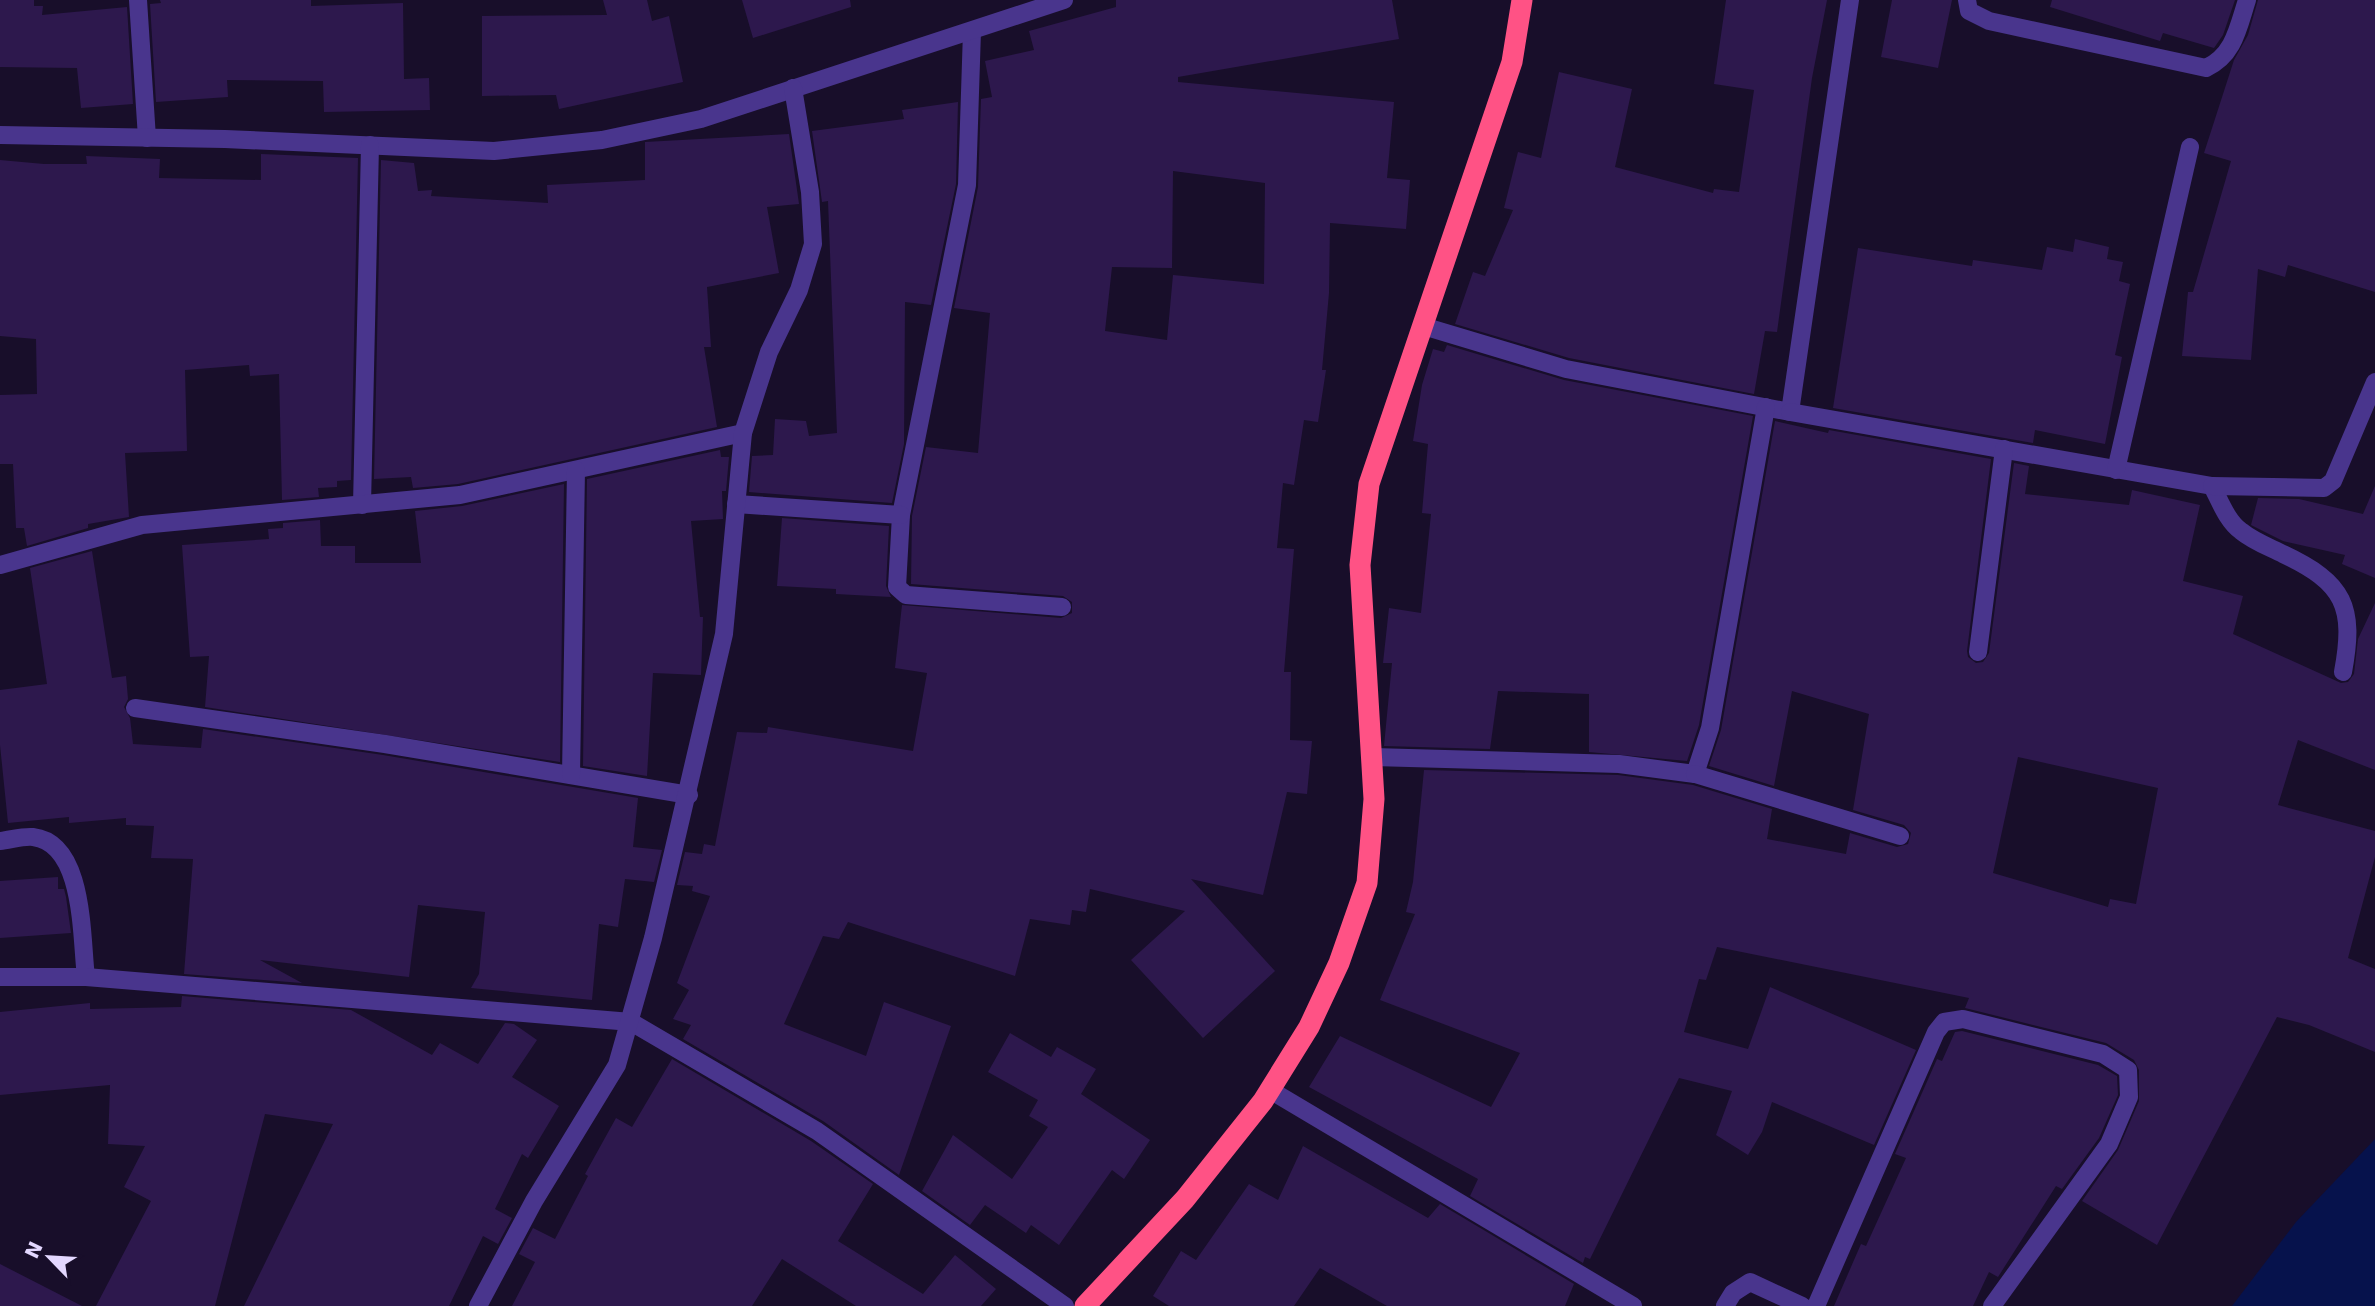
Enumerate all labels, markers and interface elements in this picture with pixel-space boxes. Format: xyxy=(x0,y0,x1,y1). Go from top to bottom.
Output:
north arrow xyxy=(14,1222,84,1292)
text: N xyxy=(20,1238,47,1262)

